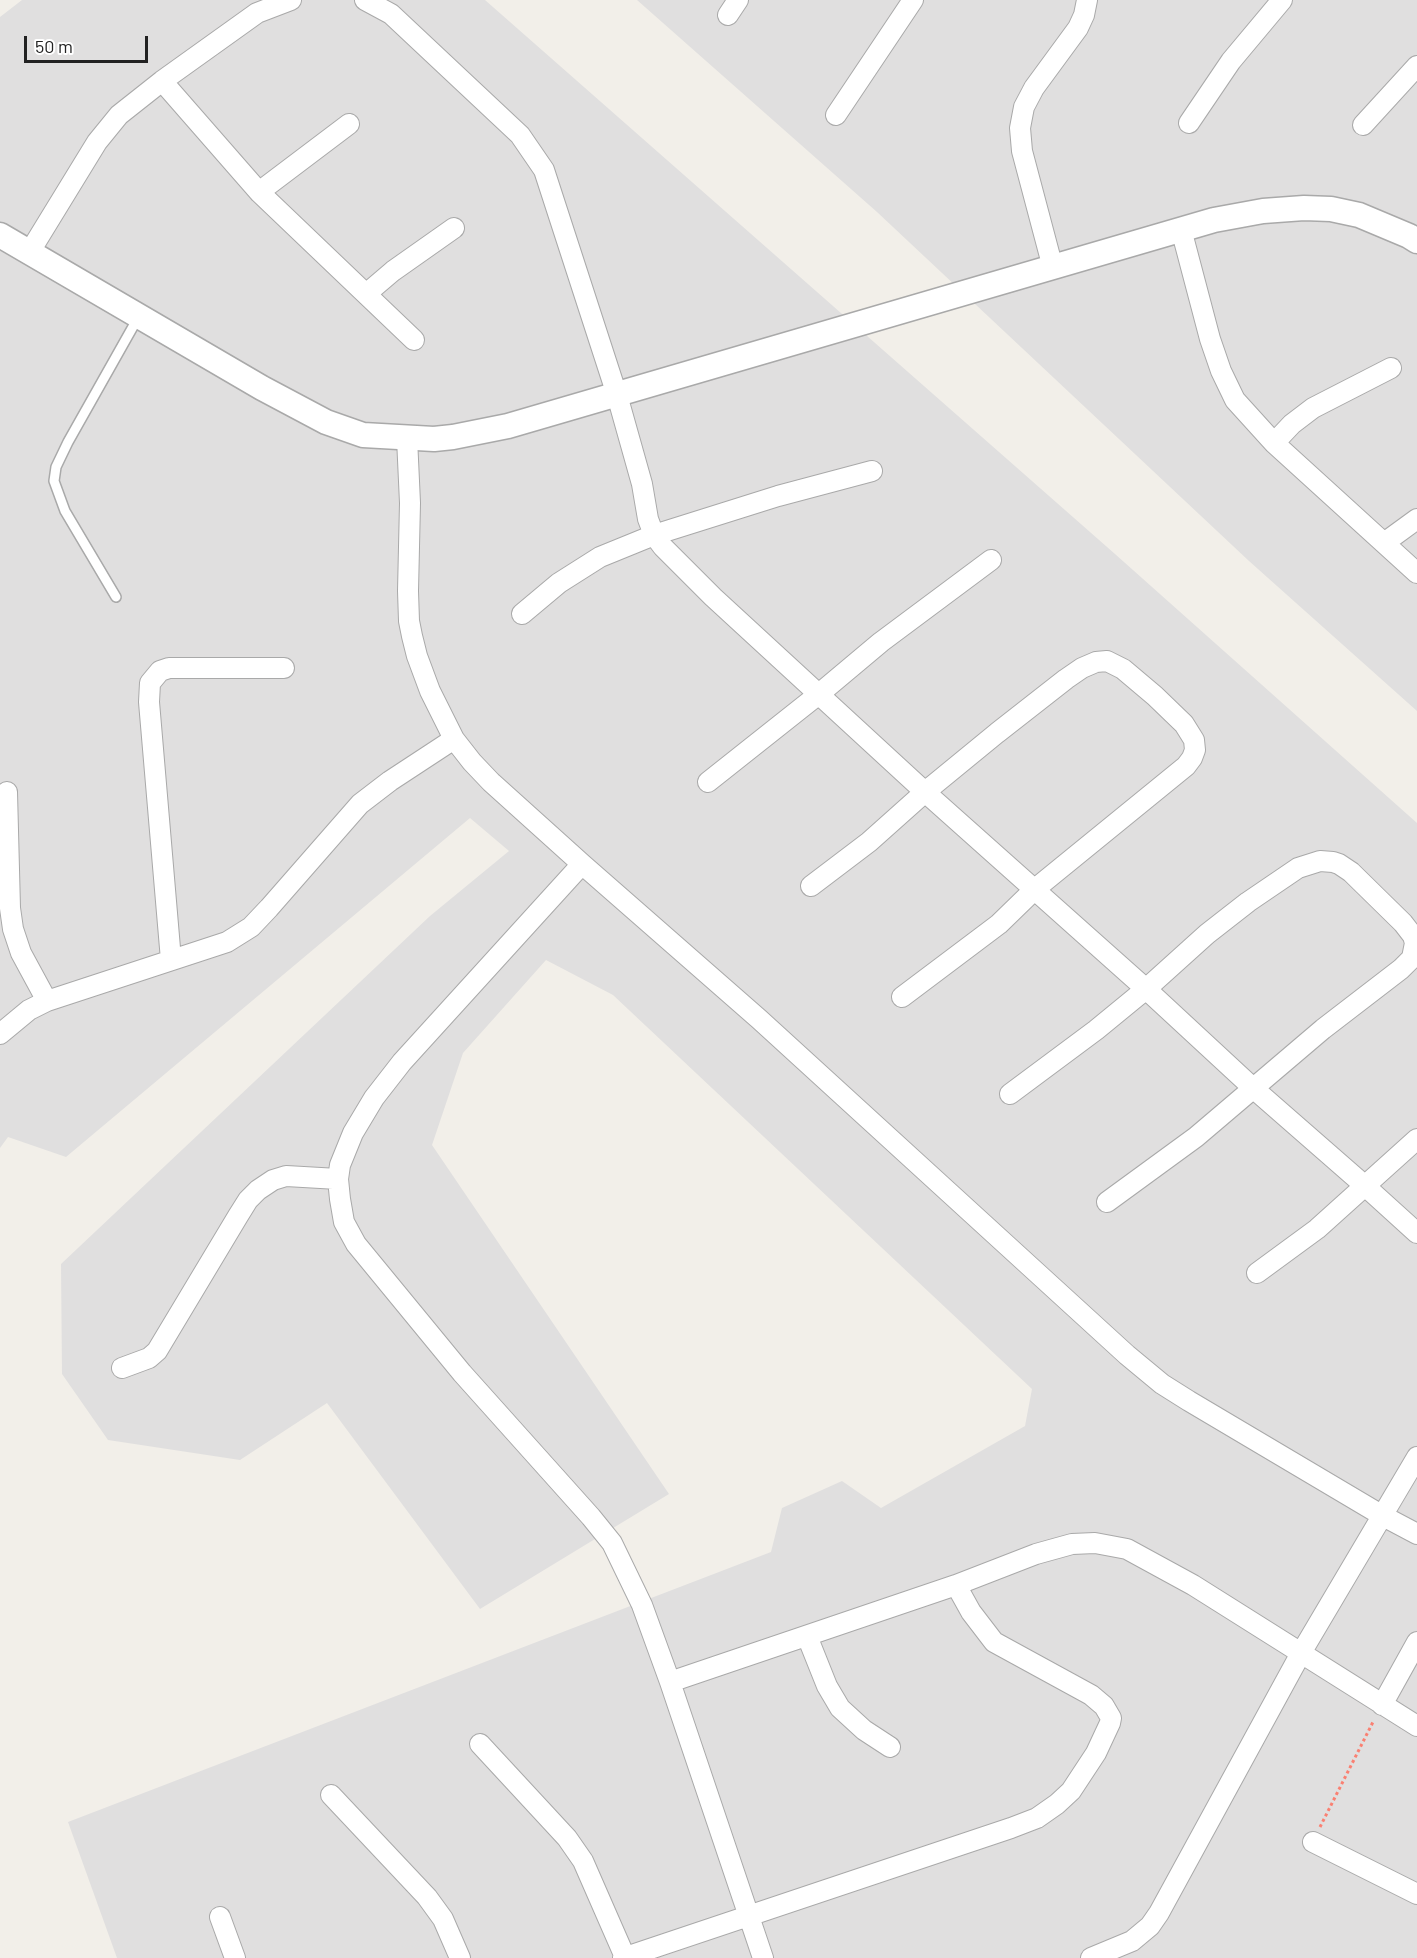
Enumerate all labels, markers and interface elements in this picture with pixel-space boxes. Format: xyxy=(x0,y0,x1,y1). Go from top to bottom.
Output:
scale bar xyxy=(27,24,152,62)
text: 50 m xyxy=(35,35,73,57)

